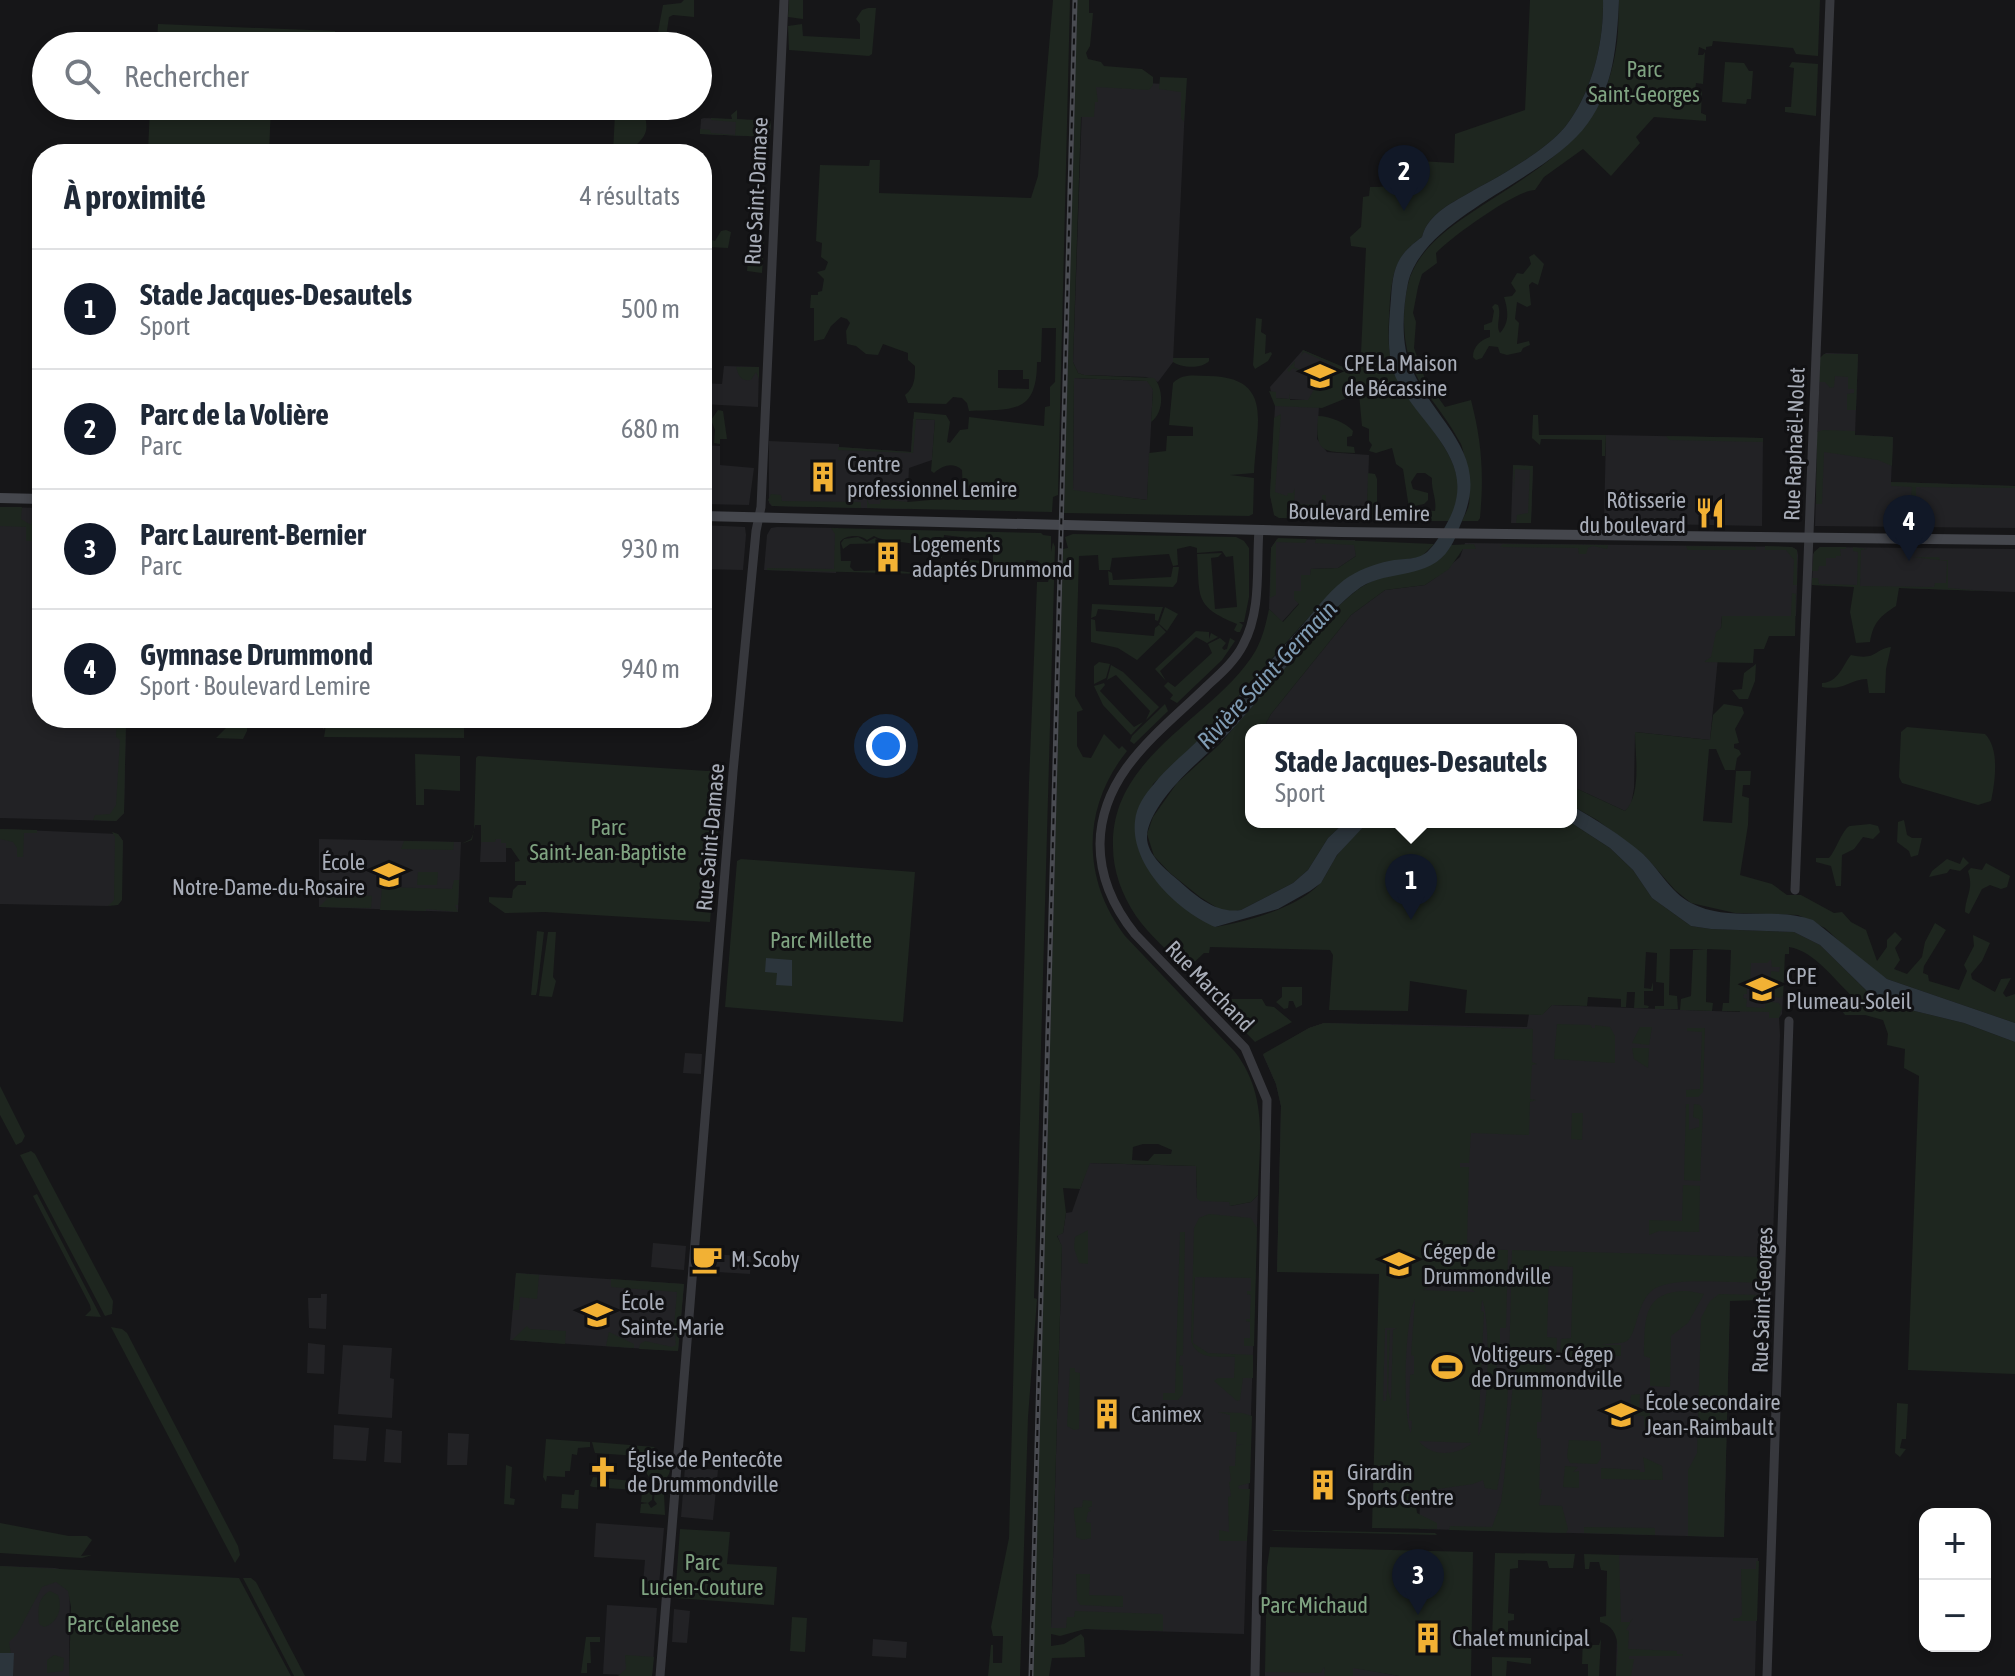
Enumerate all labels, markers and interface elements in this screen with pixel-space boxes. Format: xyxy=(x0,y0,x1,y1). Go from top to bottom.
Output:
search box xyxy=(32,32,712,120)
icon: search xyxy=(60,54,104,98)
park label: Parc Saint-Georges xyxy=(1588,56,1700,107)
text: Rechercher xyxy=(124,59,249,93)
street label: Rue Saint-Damase xyxy=(739,116,773,266)
pin: 2 xyxy=(1378,145,1430,211)
text: À proximité xyxy=(64,177,206,216)
text: 4 résultats xyxy=(580,181,680,211)
text: Stade Jacques-Desautels xyxy=(140,277,412,311)
text: 1 xyxy=(84,294,96,324)
text: 500 m xyxy=(621,294,680,324)
text: Sport xyxy=(140,311,190,341)
place label: CPE La Maison de Bécassine xyxy=(1344,350,1458,401)
school or university icon: CPE La Maison de Bécassine xyxy=(1303,359,1337,393)
street label: Rue Raphaël-Nolet xyxy=(1778,367,1810,521)
text: Parc de la Volière xyxy=(140,397,329,431)
text: 2 xyxy=(84,414,96,444)
text: 680 m xyxy=(621,414,680,444)
text: Parc xyxy=(140,431,182,461)
place label: Centre professionnel Lemire xyxy=(847,451,1017,502)
building icon: Centre professionnel Lemire xyxy=(806,460,840,494)
place label: Rôtisserie du boulevard xyxy=(1579,487,1686,538)
pin: 4 xyxy=(1883,495,1935,561)
restaurant icon: Rôtisserie du boulevard xyxy=(1693,496,1727,530)
street label: Boulevard Lemire xyxy=(1288,498,1430,526)
text: Parc Laurent-Bernier xyxy=(140,517,366,551)
place label: Logements adaptés Drummond xyxy=(912,531,1073,582)
text: 3 xyxy=(84,534,96,564)
text: 930 m xyxy=(621,534,680,564)
building icon: Logements adaptés Drummond xyxy=(871,540,905,574)
text: Parc xyxy=(140,551,182,581)
water label: Rivière Saint-Germain xyxy=(1191,595,1342,754)
text: Gymnase Drummond xyxy=(140,637,373,671)
text: 4 xyxy=(84,654,96,684)
text: 940 m xyxy=(621,654,680,684)
text: Sport · Boulevard Lemire xyxy=(140,671,370,701)
popup xyxy=(1245,724,1577,828)
your location xyxy=(866,726,906,766)
text: Stade Jacques-Desautels xyxy=(1275,744,1547,778)
street label: Rue Saint-Damase xyxy=(691,762,729,912)
text: Sport xyxy=(1275,778,1325,808)
park label: Parc Saint-Jean-Baptiste xyxy=(530,814,686,865)
place label: École Notre-Dame-du-Rosaire xyxy=(172,849,365,900)
pin: 1 xyxy=(1385,854,1437,920)
school or university icon: École Notre-Dame-du-Rosaire xyxy=(372,858,406,892)
park label: Parc Millette xyxy=(770,927,872,953)
street label: Rue Marchand xyxy=(1160,935,1260,1037)
place label: CPE Plumeau-Soleil xyxy=(1786,963,1912,1014)
school or university icon: CPE Plumeau-Soleil xyxy=(1745,972,1779,1006)
street label: Rue Saint-Georges xyxy=(1746,1226,1778,1373)
place label: Cégep de Drummondville xyxy=(1423,1238,1551,1289)
cafe icon: M. Scoby xyxy=(690,1242,724,1276)
place label: M. Scoby xyxy=(731,1246,800,1272)
school or university icon: Cégep de Drummondville xyxy=(1382,1247,1416,1281)
place label: École Sainte-Marie xyxy=(621,1289,724,1340)
school or university icon: École Sainte-Marie xyxy=(580,1298,614,1332)
place label: Voltigeurs - Cégep de Drummondville xyxy=(1471,1341,1623,1392)
sports icon: Voltigeurs - Cégep de Drummondville xyxy=(1430,1350,1464,1384)
place label: École secondaire Jean-Raimbault xyxy=(1645,1389,1780,1440)
building icon: Canimex xyxy=(1090,1397,1124,1431)
school or university icon: École secondaire Jean-Raimbault xyxy=(1604,1398,1638,1432)
place label: Canimex xyxy=(1131,1401,1201,1427)
place label: Église de Pentecôte de Drummondville xyxy=(627,1446,783,1497)
church icon: Église de Pentecôte de Drummondville xyxy=(586,1455,620,1489)
place label: Girardin Sports Centre xyxy=(1347,1459,1454,1510)
building icon: Girardin Sports Centre xyxy=(1306,1468,1340,1502)
map controls xyxy=(1919,1508,1991,1652)
button: + xyxy=(1919,1508,1991,1580)
park label: Parc Lucien-Couture xyxy=(641,1549,763,1600)
pin: 3 xyxy=(1392,1549,1444,1615)
button: − xyxy=(1919,1580,1991,1652)
park label: Parc Michaud xyxy=(1260,1592,1368,1618)
park label: Parc Celanese xyxy=(67,1611,179,1637)
building icon: Chalet municipal xyxy=(1411,1621,1445,1655)
place label: Chalet municipal xyxy=(1452,1625,1590,1651)

